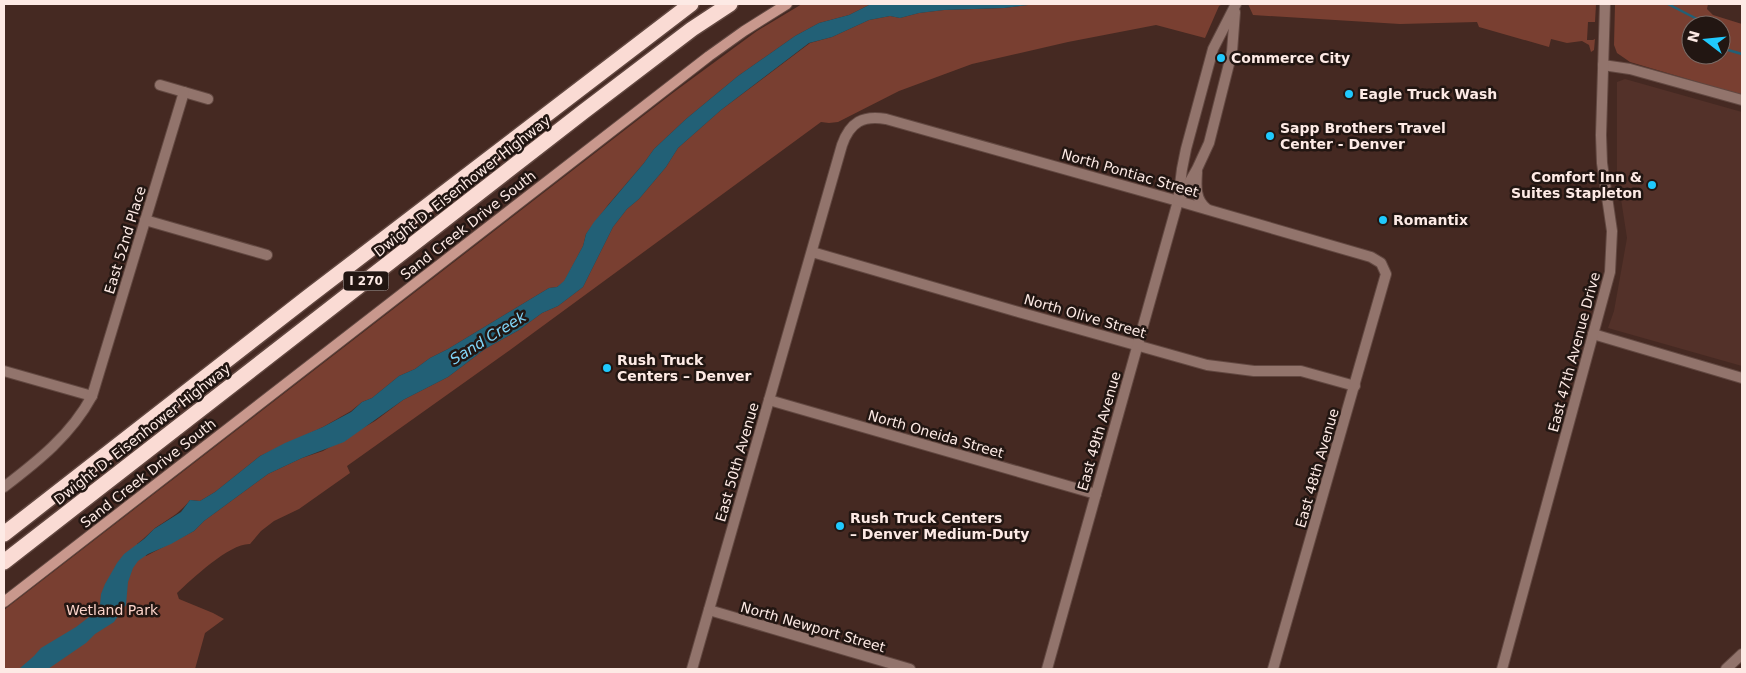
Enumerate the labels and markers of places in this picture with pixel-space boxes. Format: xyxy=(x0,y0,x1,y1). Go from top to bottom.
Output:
place label: Commerce City xyxy=(1231,50,1350,66)
marker: Commerce City xyxy=(1215,52,1227,64)
place label: Eagle Truck Wash xyxy=(1359,86,1497,102)
marker: Eagle Truck Wash xyxy=(1343,88,1355,100)
place label: Sapp Brothers Travel Center - Denver xyxy=(1280,120,1446,152)
marker: Sapp Brothers Travel Center - Denver xyxy=(1264,130,1276,142)
place label: Comfort Inn & Suites Stapleton xyxy=(1511,169,1642,201)
marker: Comfort Inn & Suites Stapleton xyxy=(1646,179,1658,191)
place label: Romantix xyxy=(1393,212,1468,228)
marker: Romantix xyxy=(1377,214,1389,226)
place label: Rush Truck Centers – Denver xyxy=(617,352,752,384)
marker: Rush Truck Centers – Denver xyxy=(601,362,613,374)
place label: Rush Truck Centers – Denver Medium-Duty xyxy=(850,510,1029,542)
marker: Rush Truck Centers – Denver Medium-Duty xyxy=(834,520,846,532)

